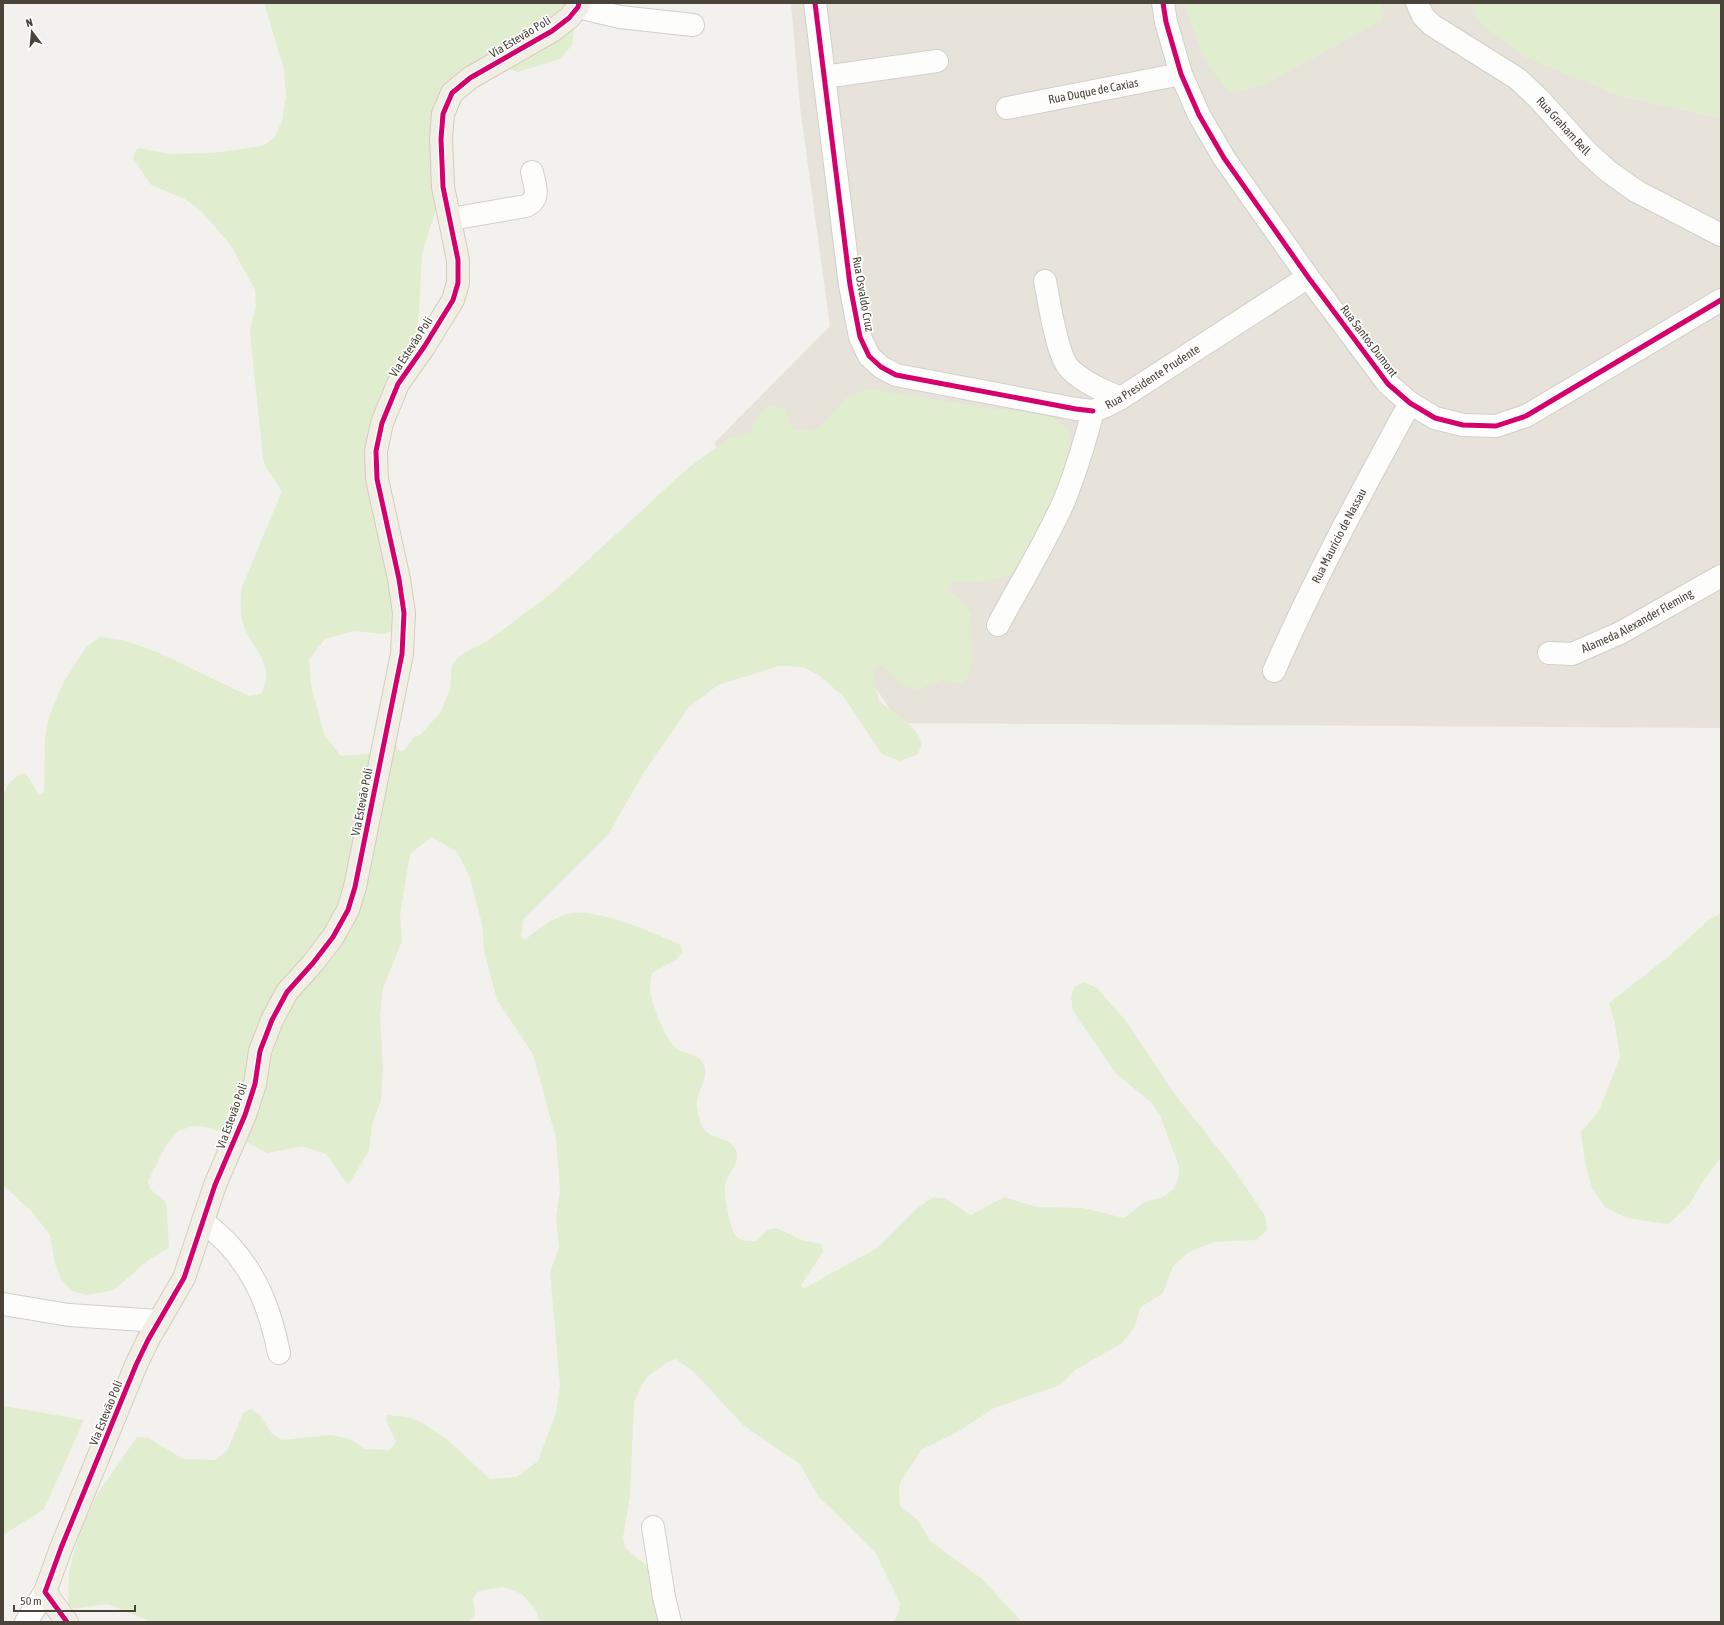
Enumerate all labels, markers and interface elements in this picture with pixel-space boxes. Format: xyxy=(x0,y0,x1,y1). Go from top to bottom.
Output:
north arrow xyxy=(12,12,52,52)
street label: Via Estevão Poli xyxy=(487,13,553,61)
text: N xyxy=(24,16,34,29)
street label: Rua Duque de Caxias xyxy=(1047,75,1140,107)
street label: Rua Graham Bell xyxy=(1534,94,1594,159)
street label: Rua Osvaldo Cruz xyxy=(850,255,877,333)
street label: Rua Santos Dumont xyxy=(1337,302,1401,380)
street label: Via Estevão Poli xyxy=(386,314,436,380)
street label: Rua Presidente Prudente xyxy=(1103,342,1203,412)
street label: Rua Maurício de Nassau xyxy=(1309,486,1369,586)
street label: Alameda Alexander Fleming xyxy=(1579,586,1696,656)
street label: Via Estevão Poli xyxy=(349,767,375,837)
street label: Via Estevão Poli xyxy=(214,1081,250,1151)
street label: Via Estevão Poli xyxy=(87,1378,125,1448)
scale bar xyxy=(14,1587,135,1613)
text: 50 m xyxy=(20,1594,42,1608)

